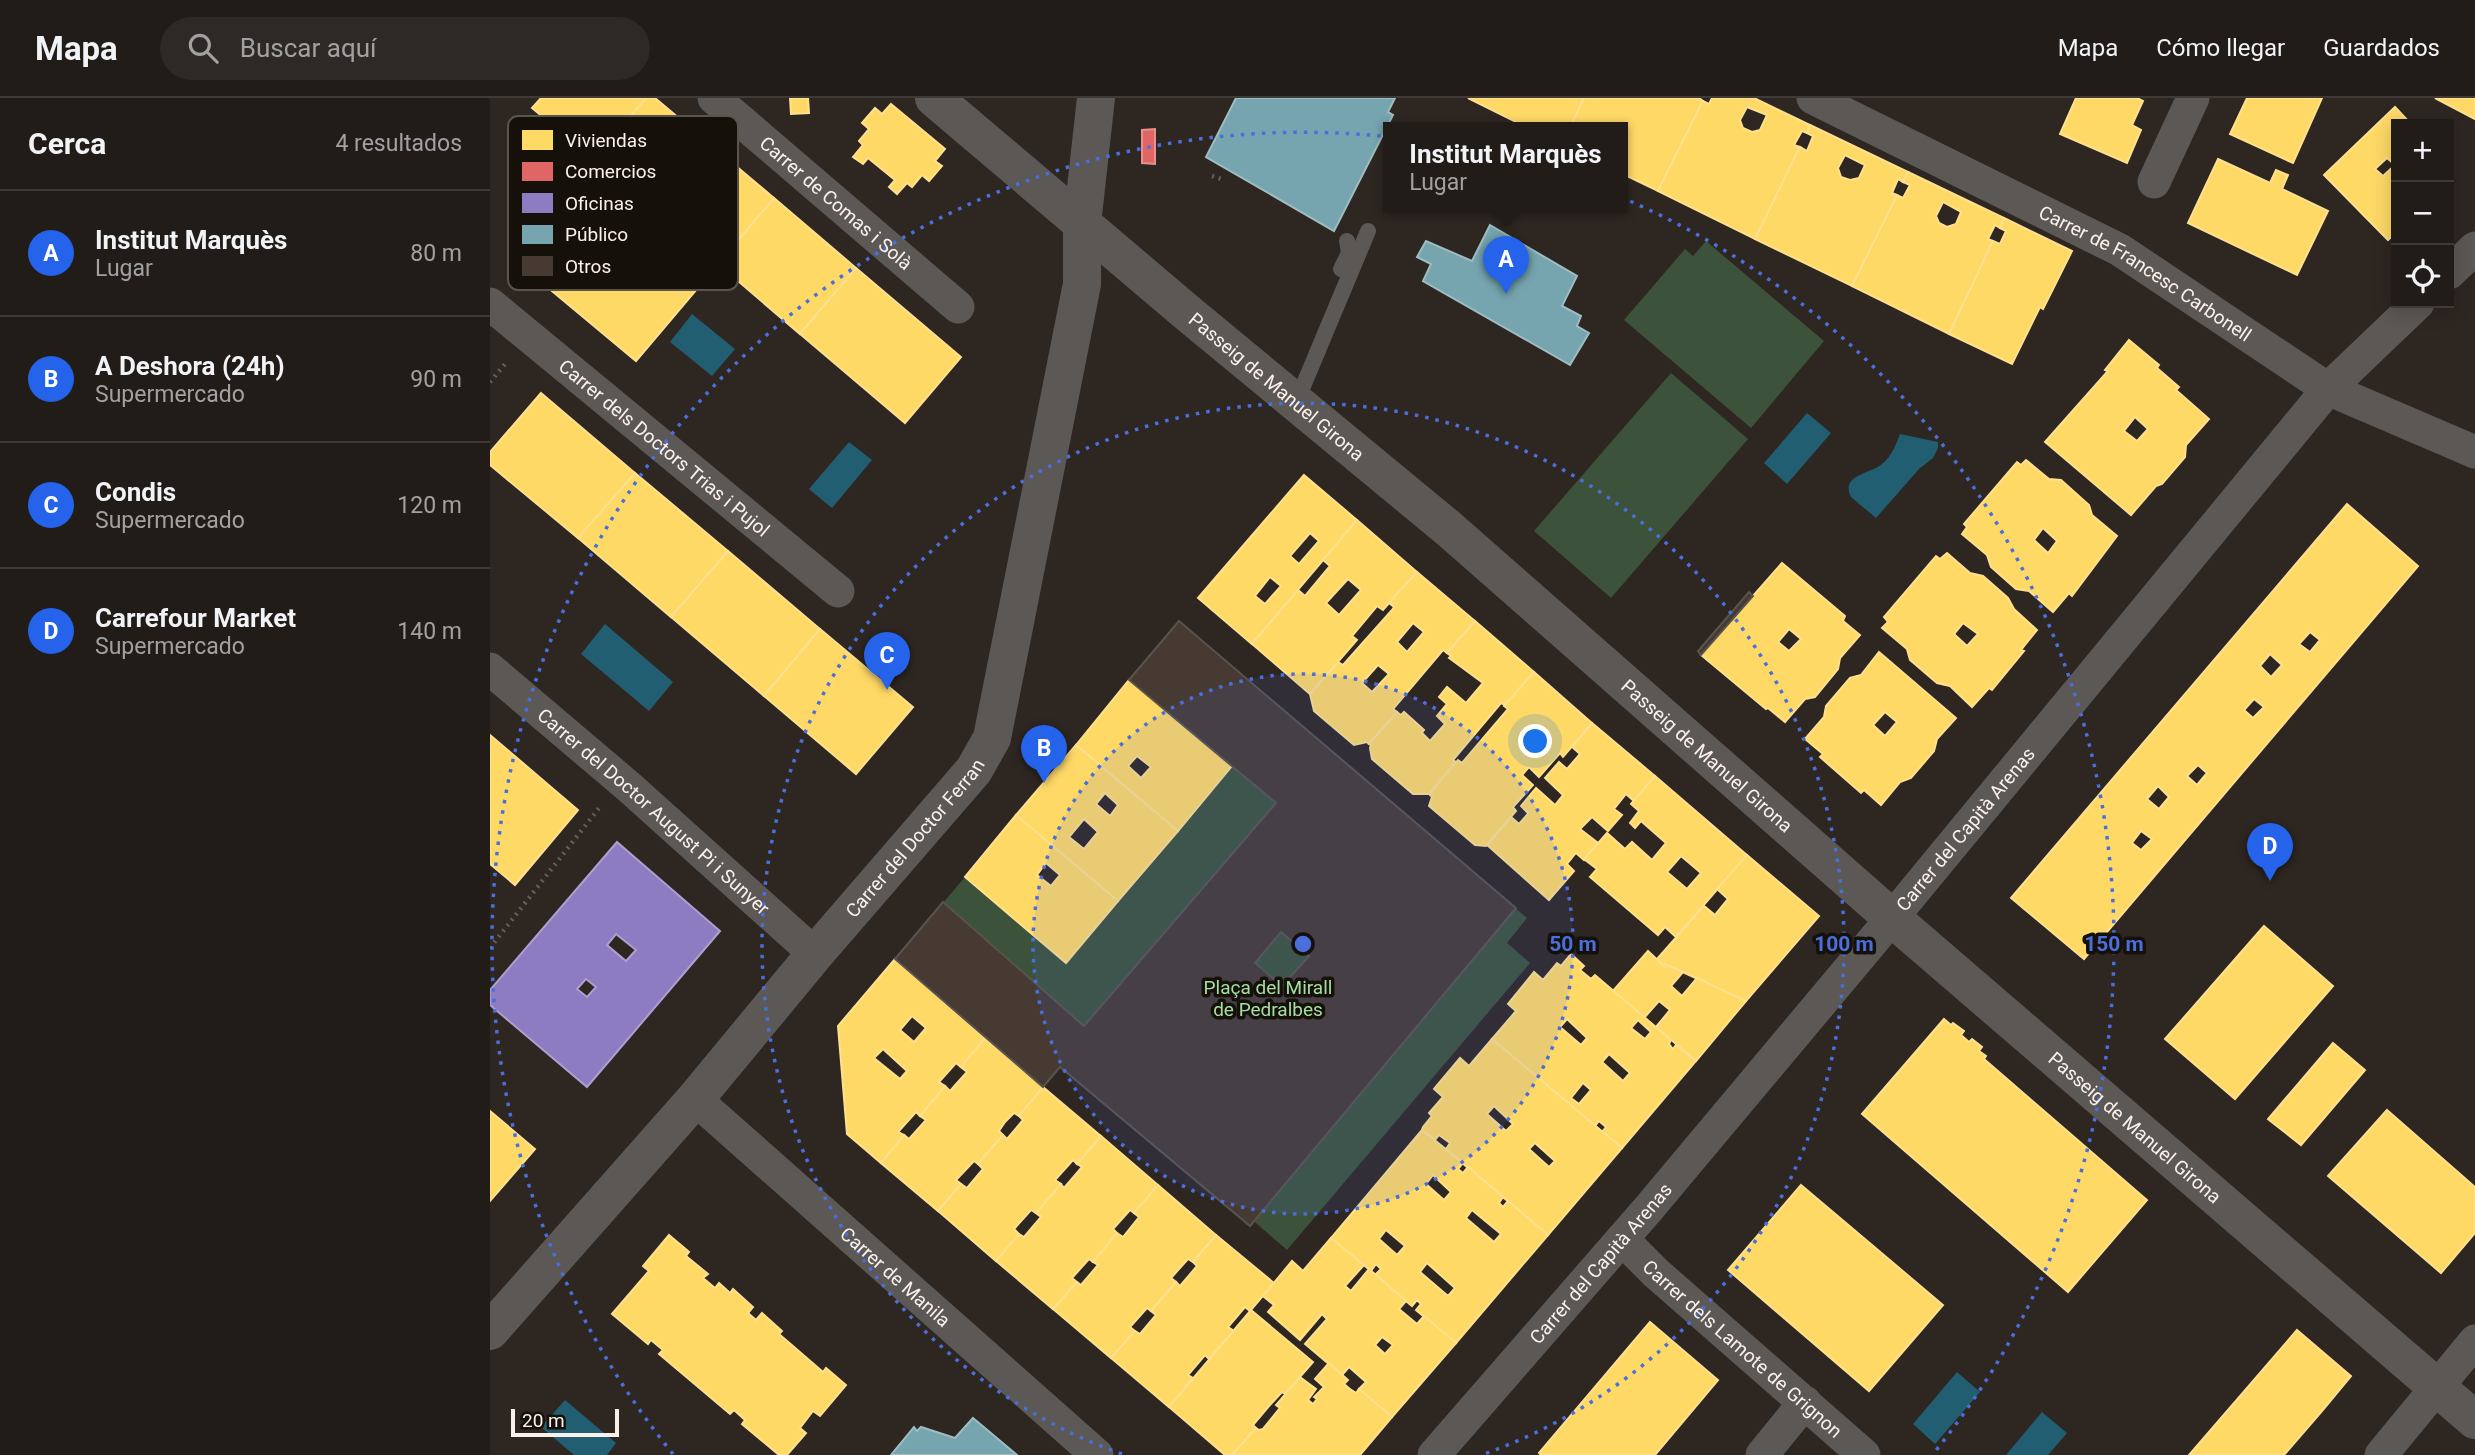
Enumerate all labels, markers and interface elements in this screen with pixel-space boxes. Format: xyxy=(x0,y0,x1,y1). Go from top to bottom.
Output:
search box xyxy=(160,17,650,80)
text: Mapa xyxy=(35,29,118,68)
icon: search xyxy=(184,29,222,67)
text: Buscar aquí xyxy=(240,33,376,63)
text: Mapa xyxy=(2058,34,2118,62)
text: Cómo llegar xyxy=(2156,34,2285,62)
text: Guardados xyxy=(2323,34,2440,62)
legend xyxy=(508,116,738,290)
map controls xyxy=(2391,119,2454,308)
button: + xyxy=(2391,119,2454,182)
popup xyxy=(1383,122,1628,213)
text: Cerca xyxy=(28,126,106,161)
text: Viviendas xyxy=(565,129,647,152)
text: 4 resultados xyxy=(335,130,462,157)
street label: Carrer de Comas i Solà xyxy=(755,131,917,275)
text: Institut Marquès xyxy=(1409,139,1602,169)
text: Comercios xyxy=(565,160,656,183)
text: Lugar xyxy=(1409,169,1467,196)
button: − xyxy=(2391,182,2454,245)
text: Oficinas xyxy=(565,192,634,215)
street label: Carrer de Francesc Carbonell xyxy=(2035,201,2256,346)
text: Público xyxy=(565,223,628,246)
text: Institut Marquès xyxy=(95,225,287,255)
pin: A xyxy=(1483,236,1529,294)
text: A xyxy=(43,240,59,267)
text: 80 m xyxy=(410,240,462,267)
button: locate xyxy=(2391,245,2454,308)
text: Lugar xyxy=(95,255,153,282)
text: Otros xyxy=(565,255,611,278)
street label: Passeig de Manuel Girona xyxy=(1184,308,1369,466)
text: A Deshora (24h) xyxy=(95,351,285,381)
street label: Carrer dels Doctors Trias i Pujol xyxy=(554,355,774,542)
text: B xyxy=(44,366,58,393)
text: 90 m xyxy=(410,366,462,393)
text: Supermercado xyxy=(95,381,245,408)
text: Condis xyxy=(95,477,176,507)
text: C xyxy=(43,492,59,519)
text: 120 m xyxy=(397,492,462,519)
text: Supermercado xyxy=(95,507,245,534)
text: Carrefour Market xyxy=(95,603,296,633)
text: D xyxy=(44,618,58,645)
text: 140 m xyxy=(397,618,462,645)
pin: C xyxy=(864,632,910,690)
text: Supermercado xyxy=(95,633,245,660)
street label: Passeig de Manuel Girona xyxy=(1616,675,1797,837)
street label: Carrer del Doctor August Pi i Sunyer xyxy=(533,704,775,920)
your location xyxy=(1518,724,1552,758)
pin: B xyxy=(1021,725,1067,783)
street label: Carrer del Capità Arenas xyxy=(1891,743,2040,916)
street label: Carrer del Doctor Ferran xyxy=(841,755,990,922)
pin: D xyxy=(2247,823,2293,881)
centre of rings xyxy=(1291,932,1315,956)
text: 50 m xyxy=(1549,932,1597,956)
text: 100 m xyxy=(1814,932,1874,956)
text: 150 m xyxy=(2084,932,2144,956)
park label: Plaça del Mirall de Pedralbes xyxy=(1204,976,1332,1021)
street label: Passeig de Manuel Girona xyxy=(2044,1047,2226,1208)
street label: Carrer del Capità Arenas xyxy=(1525,1178,1677,1349)
street label: Carrer de Manila xyxy=(836,1222,955,1332)
street label: Carrer dels Lamote de Grignon xyxy=(1638,1255,1847,1443)
scale bar xyxy=(511,1406,620,1438)
text: 20 m xyxy=(522,1409,565,1432)

